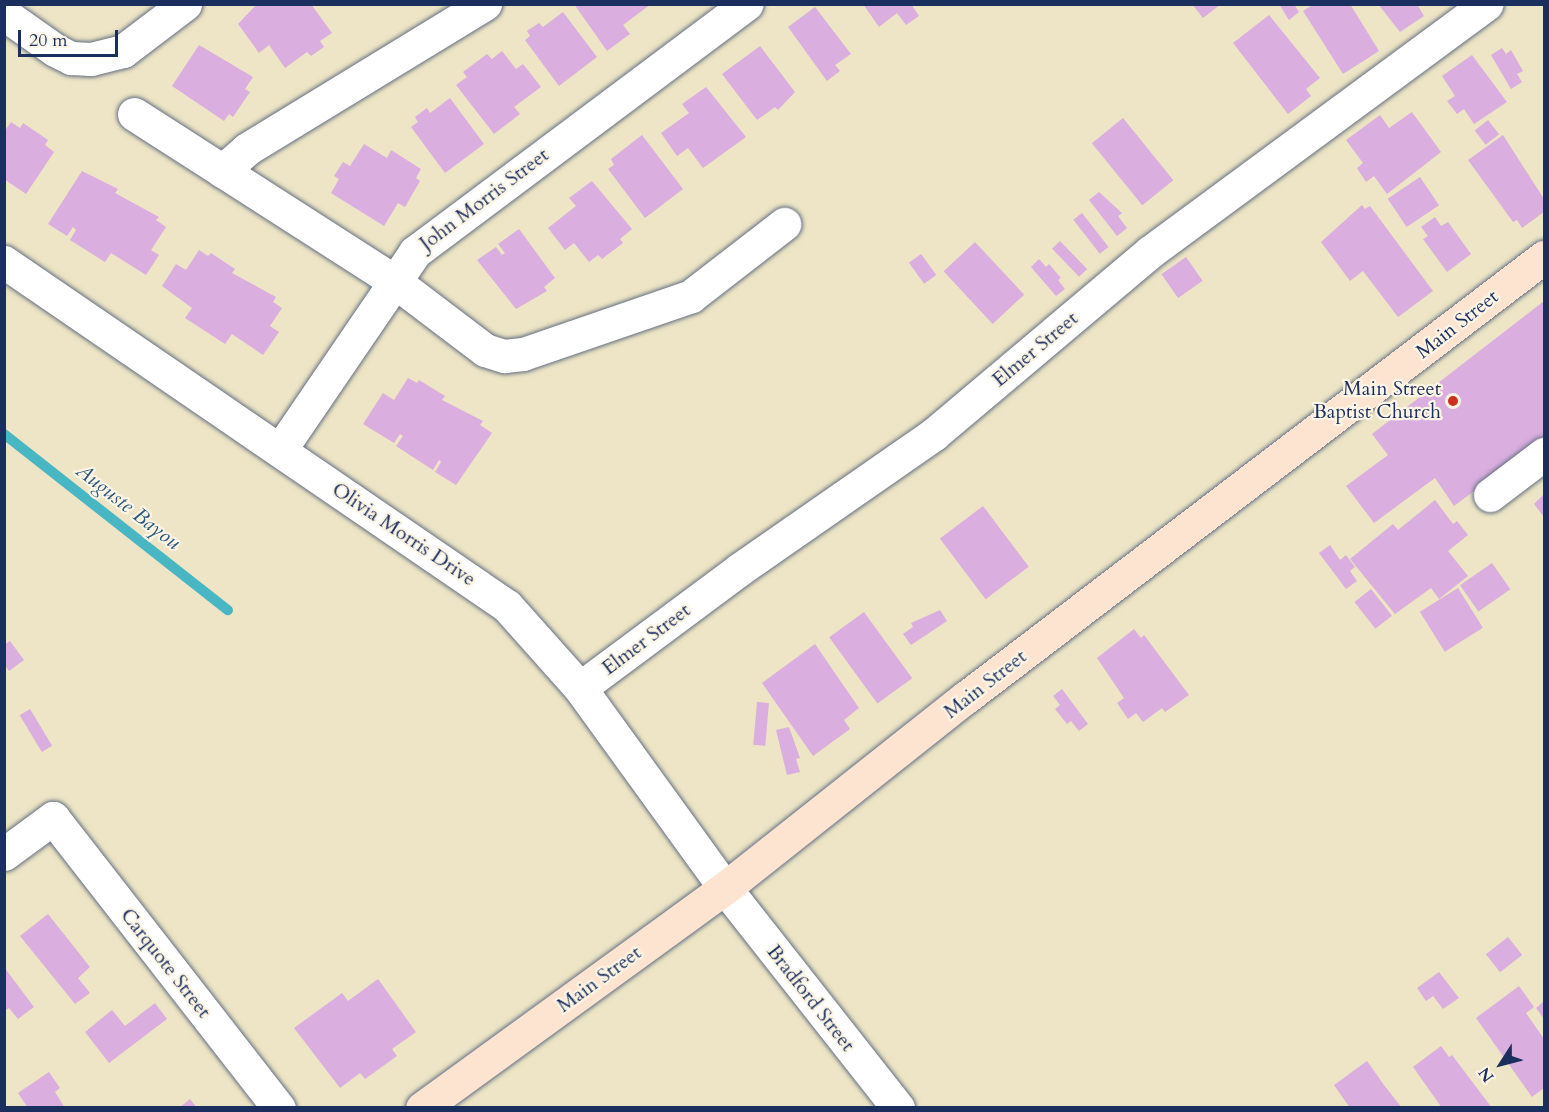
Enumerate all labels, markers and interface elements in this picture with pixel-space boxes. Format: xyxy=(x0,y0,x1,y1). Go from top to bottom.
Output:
scale bar xyxy=(21,18,122,56)
text: 20 m xyxy=(29,28,68,53)
street label: John Morris Street xyxy=(415,143,553,255)
street label: Main Street xyxy=(1411,284,1503,364)
street label: Elmer Street xyxy=(987,306,1083,392)
place label: Main Street Baptist Church xyxy=(1313,377,1441,424)
marker: Main Street Baptist Church xyxy=(1446,394,1460,408)
water label: Auguste Bayou xyxy=(71,458,185,556)
street label: Olivia Morris Drive xyxy=(328,477,480,591)
street label: Elmer Street xyxy=(597,598,695,680)
street label: Main Street xyxy=(939,644,1031,724)
street label: Carquote Street xyxy=(116,903,216,1023)
street label: Bradford Street xyxy=(762,940,860,1056)
street label: Main Street xyxy=(552,941,646,1017)
north arrow xyxy=(1471,1034,1531,1094)
text: N xyxy=(1473,1063,1499,1087)

